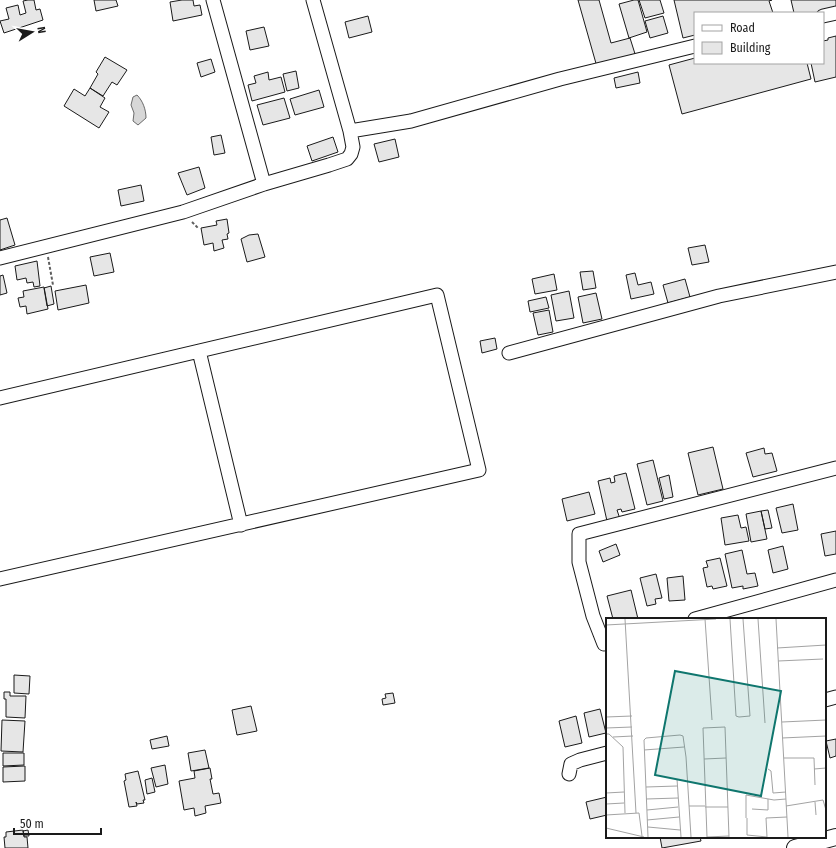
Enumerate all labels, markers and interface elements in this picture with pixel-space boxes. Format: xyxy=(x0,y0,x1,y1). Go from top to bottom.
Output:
north arrow xyxy=(12,12,52,52)
legend xyxy=(694,12,824,64)
text: Road xyxy=(730,21,755,35)
text: N xyxy=(34,26,48,35)
text: Building xyxy=(730,41,771,55)
inset map xyxy=(606,618,826,838)
scale bar xyxy=(14,810,101,836)
text: 50 m xyxy=(20,817,44,831)

